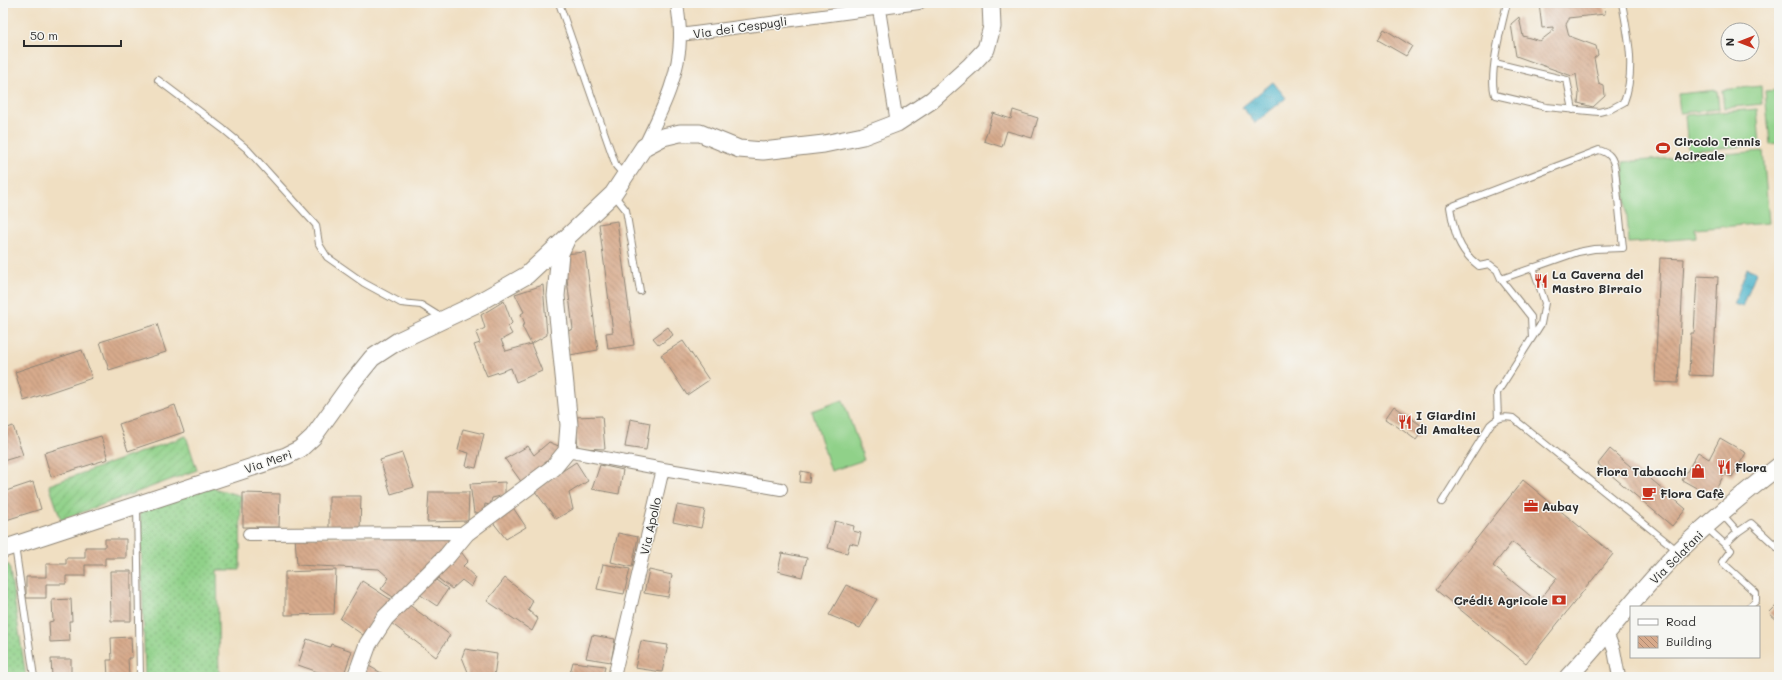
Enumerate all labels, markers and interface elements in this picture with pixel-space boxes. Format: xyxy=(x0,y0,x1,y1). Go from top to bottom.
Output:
street label: Via dei Cespugli xyxy=(692,12,788,42)
scale bar xyxy=(24,22,121,48)
north arrow xyxy=(1720,22,1760,62)
text: 50 m xyxy=(30,27,58,43)
text: N xyxy=(1722,38,1737,46)
place label: Circolo Tennis Acireale xyxy=(1674,133,1761,163)
sports icon: Circolo Tennis Acireale xyxy=(1655,140,1671,156)
place label: La Caverna del Mastro Birraio xyxy=(1552,266,1643,296)
restaurant icon: La Caverna del Mastro Birraio xyxy=(1533,273,1549,289)
place label: I Giardini di Amaltea xyxy=(1416,407,1480,437)
restaurant icon: I Giardini di Amaltea xyxy=(1397,414,1413,430)
street label: Via Merì xyxy=(242,445,294,477)
restaurant icon: Flora xyxy=(1716,459,1732,475)
place label: Flora xyxy=(1735,459,1767,475)
place label: Flora Tabacchi xyxy=(1596,463,1687,479)
shop icon: Flora Tabacchi xyxy=(1690,463,1706,479)
cafe icon: Flora Cafè xyxy=(1641,485,1657,501)
place label: Flora Cafè xyxy=(1660,485,1724,501)
street label: Via Apollo xyxy=(636,496,664,556)
office icon: Aubay xyxy=(1523,498,1539,514)
place label: Aubay xyxy=(1542,498,1579,514)
street label: Via Sclafani xyxy=(1646,527,1706,587)
place label: Crédit Agricole xyxy=(1454,592,1548,608)
bank icon: Crédit Agricole xyxy=(1551,592,1567,608)
legend xyxy=(1630,606,1760,658)
text: Road xyxy=(1666,613,1696,629)
text: Building xyxy=(1666,633,1712,649)

